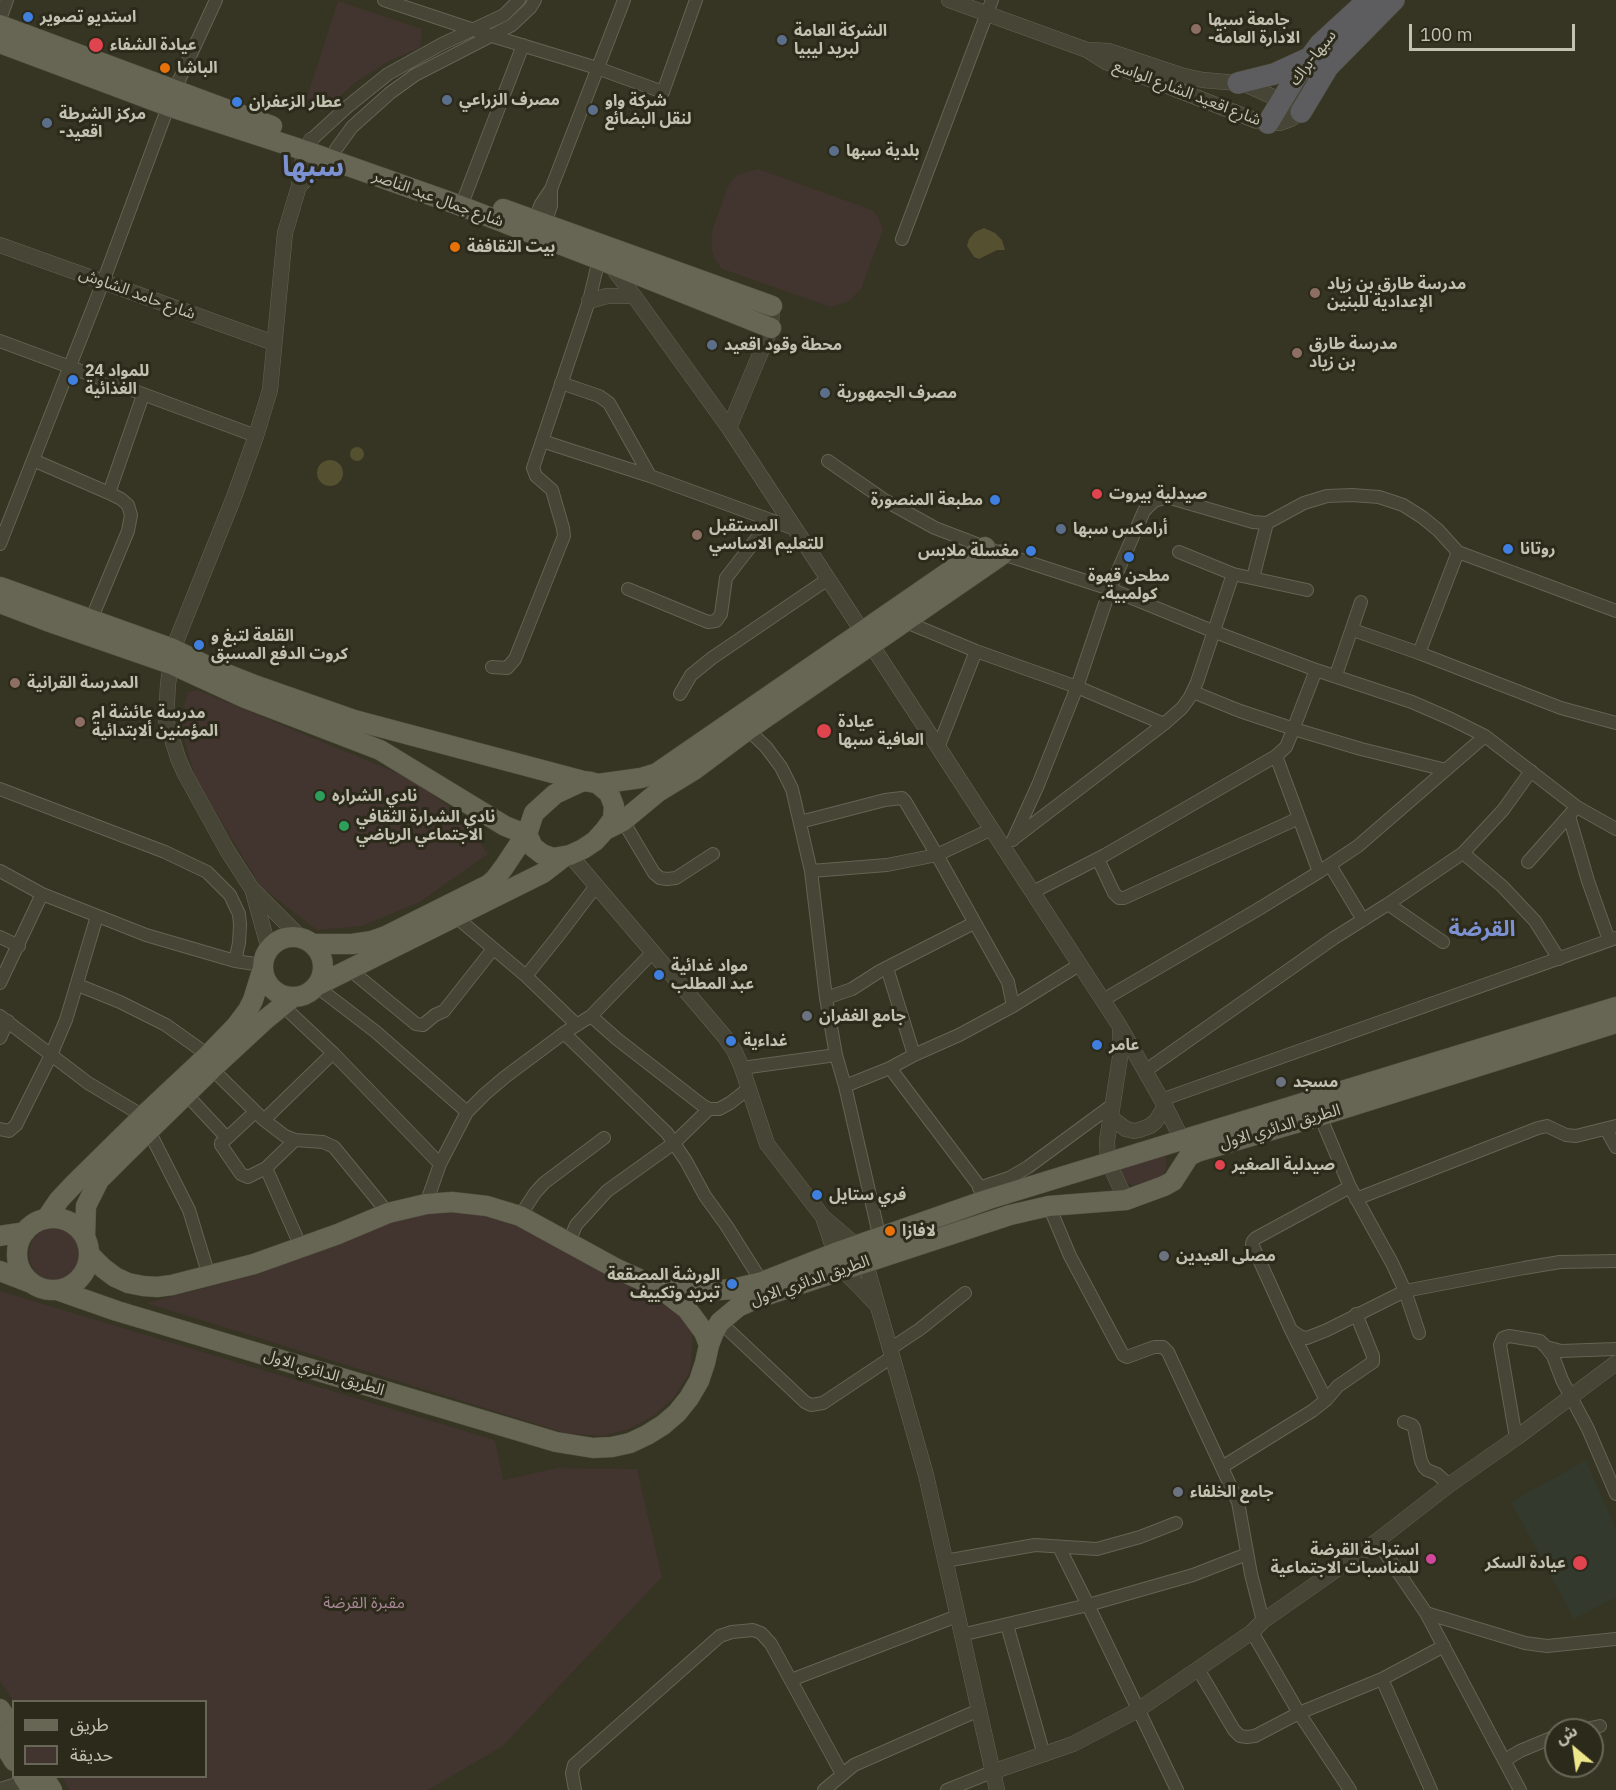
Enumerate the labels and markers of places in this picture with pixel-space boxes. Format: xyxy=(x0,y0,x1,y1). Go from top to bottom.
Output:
place label: استديو تصوير xyxy=(40,7,136,27)
marker: استديو تصوير xyxy=(21,10,35,24)
place label: جامعة سبها -الادارة العامة xyxy=(1208,10,1300,48)
place label: الشركة العامة لبريد ليبيا xyxy=(794,21,887,59)
marker: جامعة سبها -الادارة العامة xyxy=(1189,22,1203,36)
marker: الشركة العامة لبريد ليبيا xyxy=(775,33,789,47)
place label: عيادة الشفاء xyxy=(110,35,197,55)
marker: عيادة الشفاء xyxy=(87,36,105,54)
place label: الباشا xyxy=(177,58,218,78)
marker: الباشا xyxy=(158,61,172,75)
place label: مصرف الزراعي xyxy=(459,90,560,110)
place label: شركة واو لنقل البضائع xyxy=(605,91,691,129)
place label: عطار الزعفران xyxy=(249,92,342,112)
marker: مصرف الزراعي xyxy=(440,93,454,107)
marker: عطار الزعفران xyxy=(230,95,244,109)
marker: شركة واو لنقل البضائع xyxy=(586,103,600,117)
place label: مركز الشرطة -اقعيد xyxy=(59,104,146,142)
marker: مركز الشرطة -اقعيد xyxy=(40,116,54,130)
place label: بلدية سبها xyxy=(846,141,920,161)
marker: بلدية سبها xyxy=(827,144,841,158)
place label: بيت الثقاففة xyxy=(467,237,555,257)
marker: بيت الثقاففة xyxy=(448,240,462,254)
place label: مدرسة طارق بن زياد الإعدادية للبنين xyxy=(1327,274,1466,312)
marker: مدرسة طارق بن زياد الإعدادية للبنين xyxy=(1308,286,1322,300)
place label: مدرسة طارق بن زياد xyxy=(1309,334,1398,372)
place label: محطة وقود اقعيد xyxy=(724,335,842,355)
marker: محطة وقود اقعيد xyxy=(705,338,719,352)
marker: مدرسة طارق بن زياد xyxy=(1290,346,1304,360)
place label: 24 للمواد الغذائية xyxy=(85,361,149,399)
marker: 24 للمواد الغذائية xyxy=(66,373,80,387)
place label: مصرف الجمهورية xyxy=(837,383,957,403)
marker: مصرف الجمهورية xyxy=(818,386,832,400)
place label: صيدلية بيروت xyxy=(1109,484,1207,504)
marker: صيدلية بيروت xyxy=(1090,487,1104,501)
place label: مطبعة المنصورة xyxy=(871,490,983,510)
marker: مطبعة المنصورة xyxy=(988,493,1002,507)
place label: المستقبل للتعليم الاساسي xyxy=(709,516,824,554)
place label: أرامكس سبها xyxy=(1073,519,1168,539)
marker: أرامكس سبها xyxy=(1054,522,1068,536)
marker: المستقبل للتعليم الاساسي xyxy=(690,528,704,542)
place label: روتانا xyxy=(1520,539,1556,559)
place label: مغسلة ملابس xyxy=(918,541,1019,561)
marker: روتانا xyxy=(1501,542,1515,556)
marker: مغسلة ملابس xyxy=(1024,544,1038,558)
marker: مطحن قهوة .كولمبية xyxy=(1122,550,1136,564)
place label: مطحن قهوة .كولمبية xyxy=(1088,566,1170,604)
place label: القلعة لتبغ و كروت الدفع المسبق xyxy=(211,626,348,664)
marker: القلعة لتبغ و كروت الدفع المسبق xyxy=(192,638,206,652)
place label: المدرسة القرانية xyxy=(27,673,138,693)
marker: المدرسة القرانية xyxy=(8,676,22,690)
place label: مدرسة عائشة ام المؤمنين ألابتدائية xyxy=(92,703,218,741)
place label: عيادة العافية سبها xyxy=(838,712,924,750)
marker: مدرسة عائشة ام المؤمنين ألابتدائية xyxy=(73,715,87,729)
marker: عيادة العافية سبها xyxy=(815,722,833,740)
place label: نادي الشراره xyxy=(332,786,417,806)
marker: نادي الشراره xyxy=(313,789,327,803)
place label: نادي الشرارة الثقافي الاجتماعي الرياضي xyxy=(356,807,495,845)
marker: نادي الشرارة الثقافي الاجتماعي الرياضي xyxy=(337,819,351,833)
place label: مواد غدائية عبد المطلب xyxy=(671,956,754,994)
marker: مواد غدائية عبد المطلب xyxy=(652,968,666,982)
place label: جامع الغفران xyxy=(819,1006,906,1026)
marker: جامع الغفران xyxy=(800,1009,814,1023)
place label: غداءية xyxy=(743,1031,788,1051)
marker: غداءية xyxy=(724,1034,738,1048)
place label: عامر xyxy=(1109,1035,1140,1055)
marker: عامر xyxy=(1090,1038,1104,1052)
place label: مسجد xyxy=(1293,1072,1338,1092)
marker: مسجد xyxy=(1274,1075,1288,1089)
place label: صيدلية الصغير xyxy=(1232,1155,1335,1175)
marker: صيدلية الصغير xyxy=(1213,1158,1227,1172)
place label: فري ستايل xyxy=(829,1185,906,1205)
marker: فري ستايل xyxy=(810,1188,824,1202)
place label: لافازا xyxy=(902,1221,936,1241)
marker: لافازا xyxy=(883,1224,897,1238)
place label: مصلى العيدين xyxy=(1176,1246,1276,1266)
marker: مصلى العيدين xyxy=(1157,1249,1171,1263)
place label: الورشة المصقعة تبريد وتكييف xyxy=(607,1265,720,1303)
marker: الورشة المصقعة تبريد وتكييف xyxy=(725,1277,739,1291)
place label: جامع الخلفاء xyxy=(1190,1482,1274,1502)
marker: جامع الخلفاء xyxy=(1171,1485,1185,1499)
place label: استراحة القرضة للمناسبات الاجتماعية xyxy=(1270,1540,1419,1578)
marker: استراحة القرضة للمناسبات الاجتماعية xyxy=(1424,1552,1438,1566)
place label: عيادة السكر xyxy=(1485,1553,1566,1573)
marker: عيادة السكر xyxy=(1571,1554,1589,1572)

